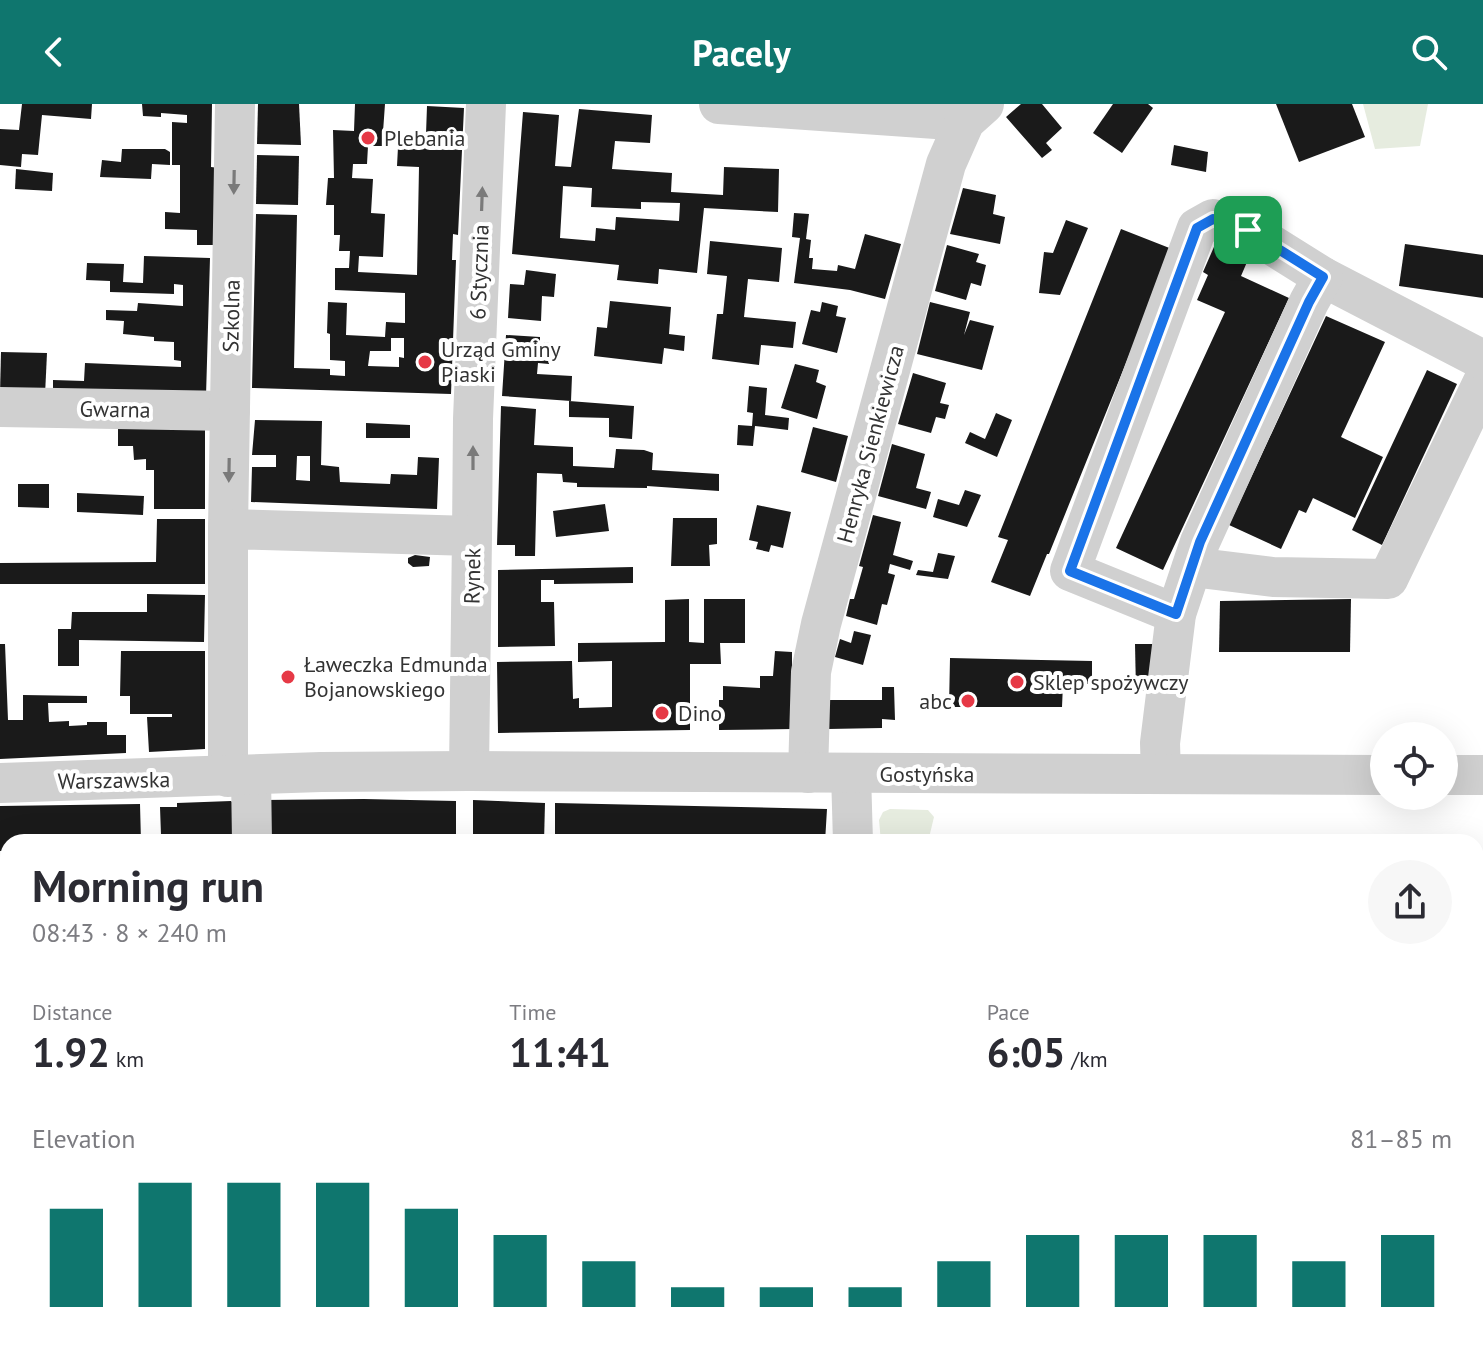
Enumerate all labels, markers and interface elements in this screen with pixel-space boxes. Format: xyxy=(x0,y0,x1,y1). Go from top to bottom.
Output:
text: Pacely xyxy=(692,29,791,76)
icon: back xyxy=(32,30,76,74)
icon: search xyxy=(1407,30,1451,74)
place label: Plebania xyxy=(384,124,466,152)
marker: Plebania xyxy=(359,129,377,147)
one-way arrow xyxy=(228,170,240,195)
one-way arrow xyxy=(476,186,489,211)
pin xyxy=(1214,196,1282,264)
icon: arrive xyxy=(1226,208,1270,252)
street label: 6 Stycznia xyxy=(463,224,495,320)
street label: Szkolna xyxy=(216,279,246,353)
place label: Urząd Gminy Piaski xyxy=(441,335,562,388)
street label: Henryka Sienkiewicza xyxy=(830,342,910,546)
marker: Urząd Gminy Piaski xyxy=(416,353,434,371)
street label: Gwarna xyxy=(79,394,151,424)
one-way arrow xyxy=(467,445,479,470)
one-way arrow xyxy=(223,458,235,483)
street label: Rynek xyxy=(458,547,486,604)
place label: Ławeczka Edmunda Bojanowskiego xyxy=(304,650,488,703)
marker: Ławeczka Edmunda Bojanowskiego xyxy=(279,668,297,686)
place label: Sklep spożywczy xyxy=(1033,668,1189,696)
marker: Sklep spożywczy xyxy=(1008,673,1026,691)
place label: abc xyxy=(919,687,952,715)
marker: abc xyxy=(959,692,977,710)
place label: Dino xyxy=(678,699,722,727)
marker: Dino xyxy=(653,704,671,722)
map controls xyxy=(1370,722,1458,810)
button: locate xyxy=(1370,722,1458,810)
street label: Gostyńska xyxy=(880,760,974,788)
street label: Warszawska xyxy=(57,765,171,795)
text: Morning run xyxy=(32,857,264,914)
button: share xyxy=(1368,860,1452,944)
text: 08:43 · 8 × 240 m xyxy=(32,916,227,949)
text: Distance xyxy=(32,998,113,1026)
text: Time xyxy=(509,998,556,1026)
text: Pace xyxy=(987,998,1030,1026)
text: 1.92 xyxy=(32,1026,110,1078)
text: 11:41 xyxy=(509,1026,611,1078)
text: 6:05 xyxy=(987,1026,1065,1078)
text: km xyxy=(110,1045,144,1073)
text: /km xyxy=(1065,1045,1108,1073)
text: Elevation xyxy=(32,1122,136,1155)
text: 81–85 m xyxy=(1350,1122,1452,1155)

